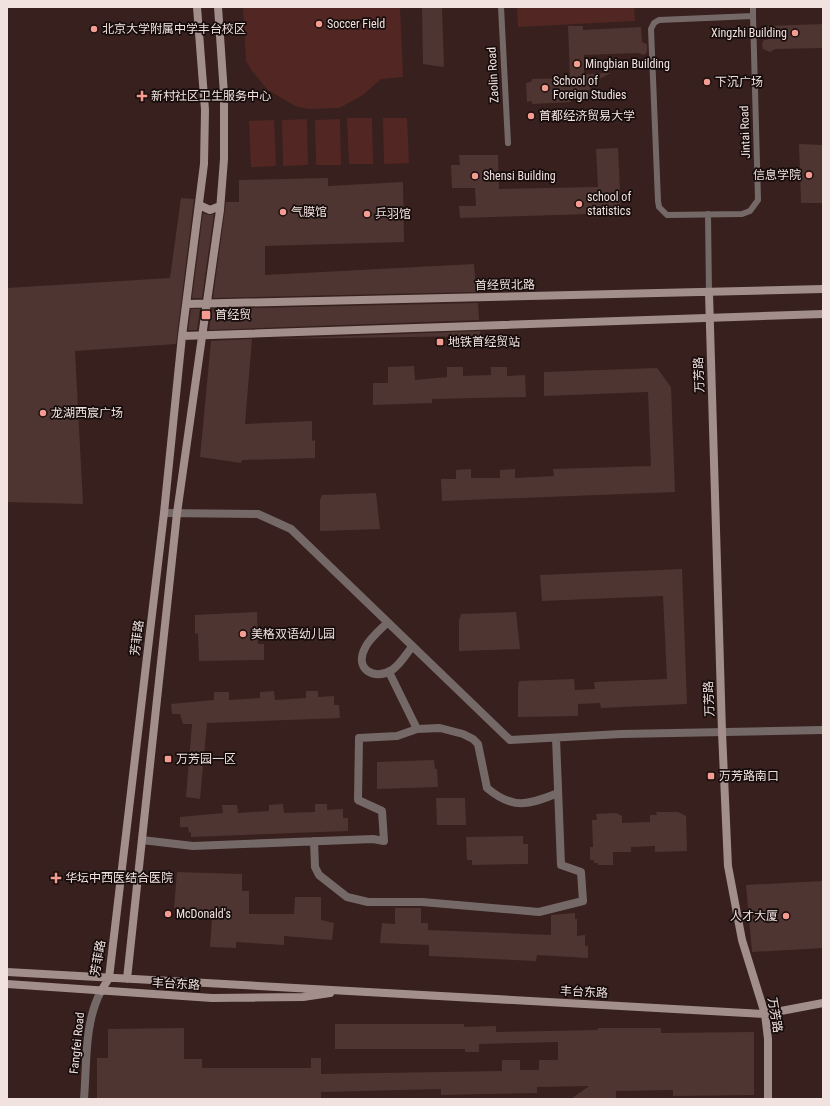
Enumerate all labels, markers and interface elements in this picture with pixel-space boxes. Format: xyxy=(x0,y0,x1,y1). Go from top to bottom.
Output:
place label: Soccer Field xyxy=(327,17,385,31)
marker: Soccer Field xyxy=(314,19,324,29)
place label: 北京大学附属中学丰台校区 xyxy=(102,22,246,36)
marker: 北京大学附属中学丰台校区 xyxy=(89,24,99,34)
place label: Xingzhi Building xyxy=(711,26,787,40)
marker: Xingzhi Building xyxy=(790,28,800,38)
street label: Zaolin Road xyxy=(485,47,501,103)
place label: Mingbian Building xyxy=(585,57,670,71)
marker: Mingbian Building xyxy=(572,59,582,69)
place label: School of Foreign Studies xyxy=(553,74,626,102)
place label: 下沉广场 xyxy=(715,75,763,89)
marker: 下沉广场 xyxy=(702,77,712,87)
marker: School of Foreign Studies xyxy=(540,83,550,93)
place label: 新村社区卫生服务中心 xyxy=(151,89,271,103)
marker: 新村社区卫生服务中心 xyxy=(136,90,148,102)
street label: Jintai Road xyxy=(737,105,753,159)
place label: 首都经济贸易大学 xyxy=(539,109,635,123)
marker: 首都经济贸易大学 xyxy=(526,111,536,121)
place label: 信息学院 xyxy=(753,168,801,182)
place label: Shensi Building xyxy=(483,169,556,183)
marker: 信息学院 xyxy=(804,170,814,180)
marker: Shensi Building xyxy=(470,171,480,181)
place label: school of statistics xyxy=(587,190,631,218)
marker: school of statistics xyxy=(574,199,584,209)
place label: 气膜馆 xyxy=(291,205,327,219)
marker: 气膜馆 xyxy=(278,207,288,217)
place label: 乒羽馆 xyxy=(375,207,411,221)
marker: 乒羽馆 xyxy=(362,209,372,219)
street label: 首经贸北路 xyxy=(475,277,535,293)
place label: 首经贸 xyxy=(215,308,251,322)
marker: 首经贸 xyxy=(200,309,212,321)
place label: 地铁首经贸站 xyxy=(448,335,520,349)
marker: 地铁首经贸站 xyxy=(435,337,445,347)
street label: 万芳路 xyxy=(691,357,707,393)
place label: 龙湖西宸广场 xyxy=(51,406,123,420)
marker: 龙湖西宸广场 xyxy=(38,408,48,418)
street label: 芳菲路 xyxy=(128,619,146,657)
place label: 美格双语幼儿园 xyxy=(251,627,335,641)
marker: 美格双语幼儿园 xyxy=(238,629,248,639)
street label: 万芳路 xyxy=(701,681,717,717)
place label: 万芳园一区 xyxy=(176,752,236,766)
marker: 万芳园一区 xyxy=(163,754,173,764)
place label: 万芳路南口 xyxy=(719,769,779,783)
marker: 万芳路南口 xyxy=(706,771,716,781)
place label: 华坛中西医结合医院 xyxy=(65,871,173,885)
marker: 华坛中西医结合医院 xyxy=(50,872,62,884)
place label: McDonald's xyxy=(176,907,231,921)
marker: McDonald's xyxy=(163,909,173,919)
place label: 人才大厦 xyxy=(730,909,778,923)
marker: 人才大厦 xyxy=(781,911,791,921)
street label: 芳菲路 xyxy=(88,939,108,977)
street label: 丰台东路 xyxy=(152,976,200,992)
street label: 丰台东路 xyxy=(560,984,608,1000)
street label: 万芳路 xyxy=(765,996,785,1034)
street label: Fangfei Road xyxy=(67,1011,87,1075)

